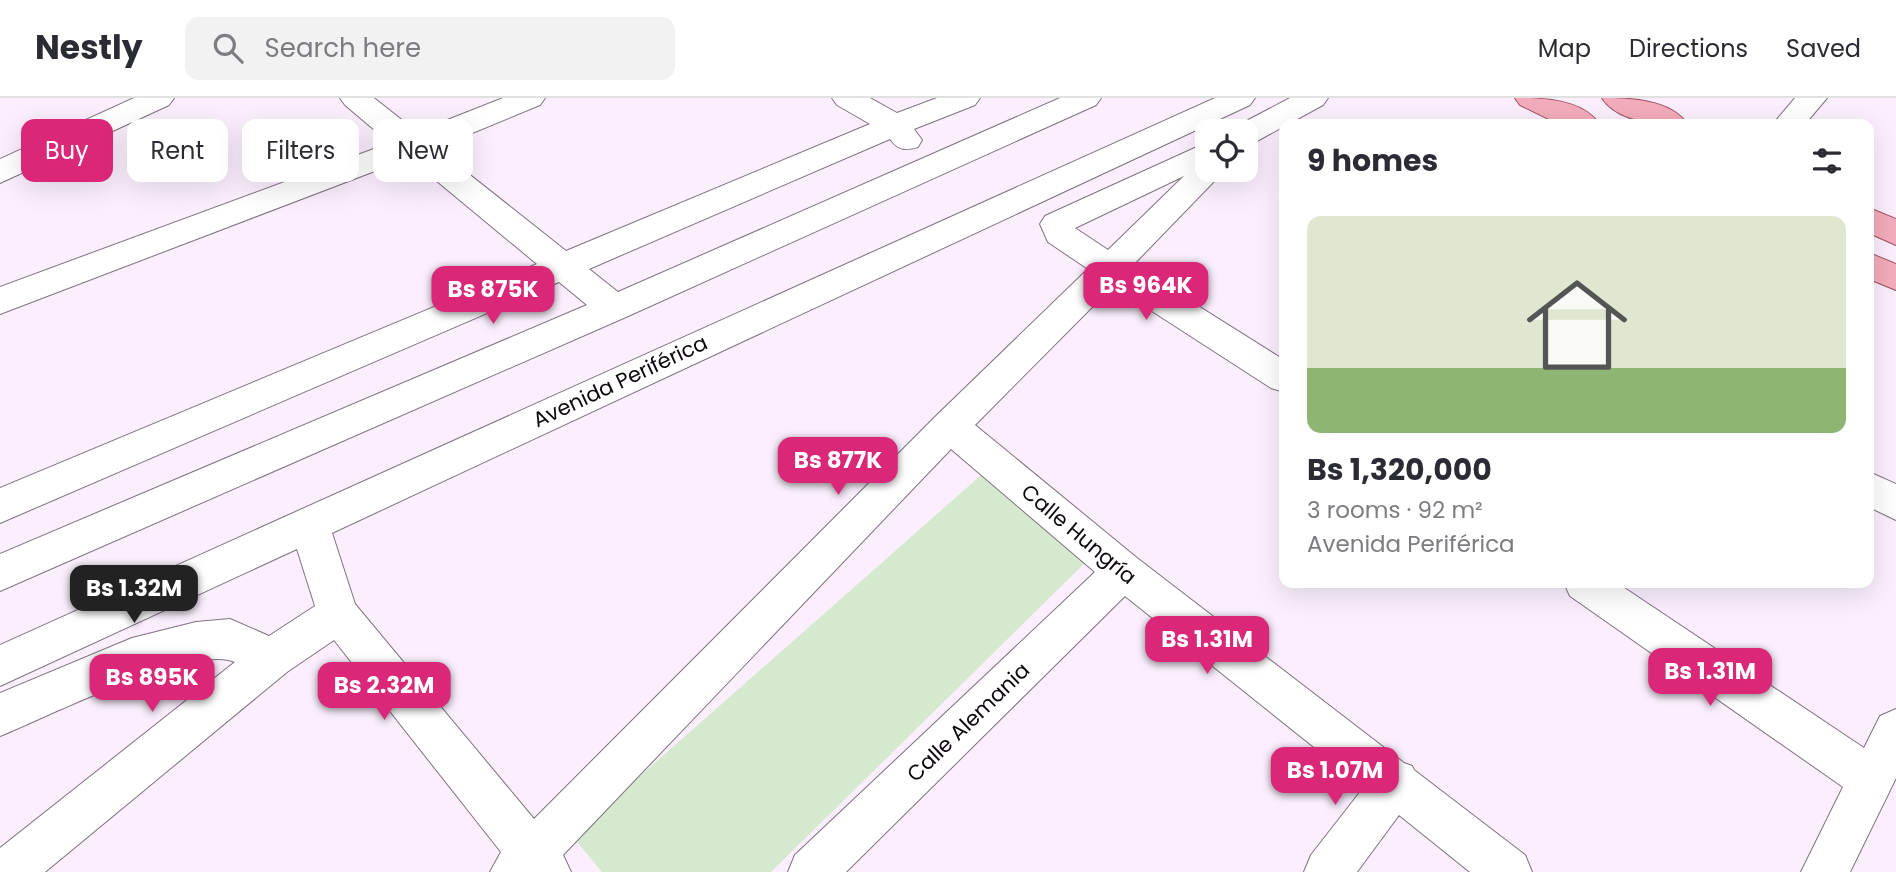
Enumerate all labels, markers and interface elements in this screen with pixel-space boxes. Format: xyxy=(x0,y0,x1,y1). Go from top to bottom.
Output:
search box xyxy=(185,17,675,80)
text: Nestly xyxy=(35,24,143,71)
icon: search xyxy=(209,29,247,67)
text: Search here xyxy=(265,30,421,66)
text: Map xyxy=(1538,32,1591,65)
text: Directions xyxy=(1629,32,1748,65)
text: Saved xyxy=(1786,32,1861,65)
chip: Buy xyxy=(21,119,113,182)
chip: Rent xyxy=(127,119,228,182)
chip: Filters xyxy=(242,119,359,182)
chip: New xyxy=(373,119,473,182)
map controls xyxy=(1195,119,1258,182)
button: locate xyxy=(1195,119,1258,182)
text: 9 homes xyxy=(1307,139,1438,182)
icon: filters xyxy=(1808,142,1846,180)
pin: Bs 964K xyxy=(1081,262,1211,322)
icon: home xyxy=(1514,262,1640,388)
pin: Bs 875K xyxy=(428,266,558,326)
text: Bs 964K xyxy=(1099,269,1193,301)
text: Bs 875K xyxy=(447,273,539,305)
street label: Avenida Periférica xyxy=(528,328,712,434)
pin: Bs 877K xyxy=(773,438,903,497)
text: Bs 877K xyxy=(794,444,882,476)
text: Bs 1,320,000 xyxy=(1307,448,1492,491)
street label: Calle Hungría xyxy=(1015,477,1143,591)
text: 3 rooms · 92 m² xyxy=(1307,494,1483,526)
text: Avenida Periférica xyxy=(1307,528,1515,560)
pin: Bs 1.32M xyxy=(62,566,206,625)
text: Bs 1.32M xyxy=(86,572,182,604)
pin: Bs 1.31M xyxy=(1135,616,1279,676)
text: Bs 1.31M xyxy=(1161,623,1253,655)
pin: Bs 1.31M xyxy=(1638,648,1782,708)
pin: Bs 895K xyxy=(87,654,217,714)
text: Bs 1.31M xyxy=(1664,655,1756,687)
street label: Calle Alemania xyxy=(900,656,1036,788)
text: Bs 895K xyxy=(106,661,198,693)
pin: Bs 2.32M xyxy=(312,662,456,722)
text: Bs 2.32M xyxy=(334,669,434,701)
pin: Bs 1.07M xyxy=(1263,748,1407,807)
text: Bs 1.07M xyxy=(1287,754,1383,786)

